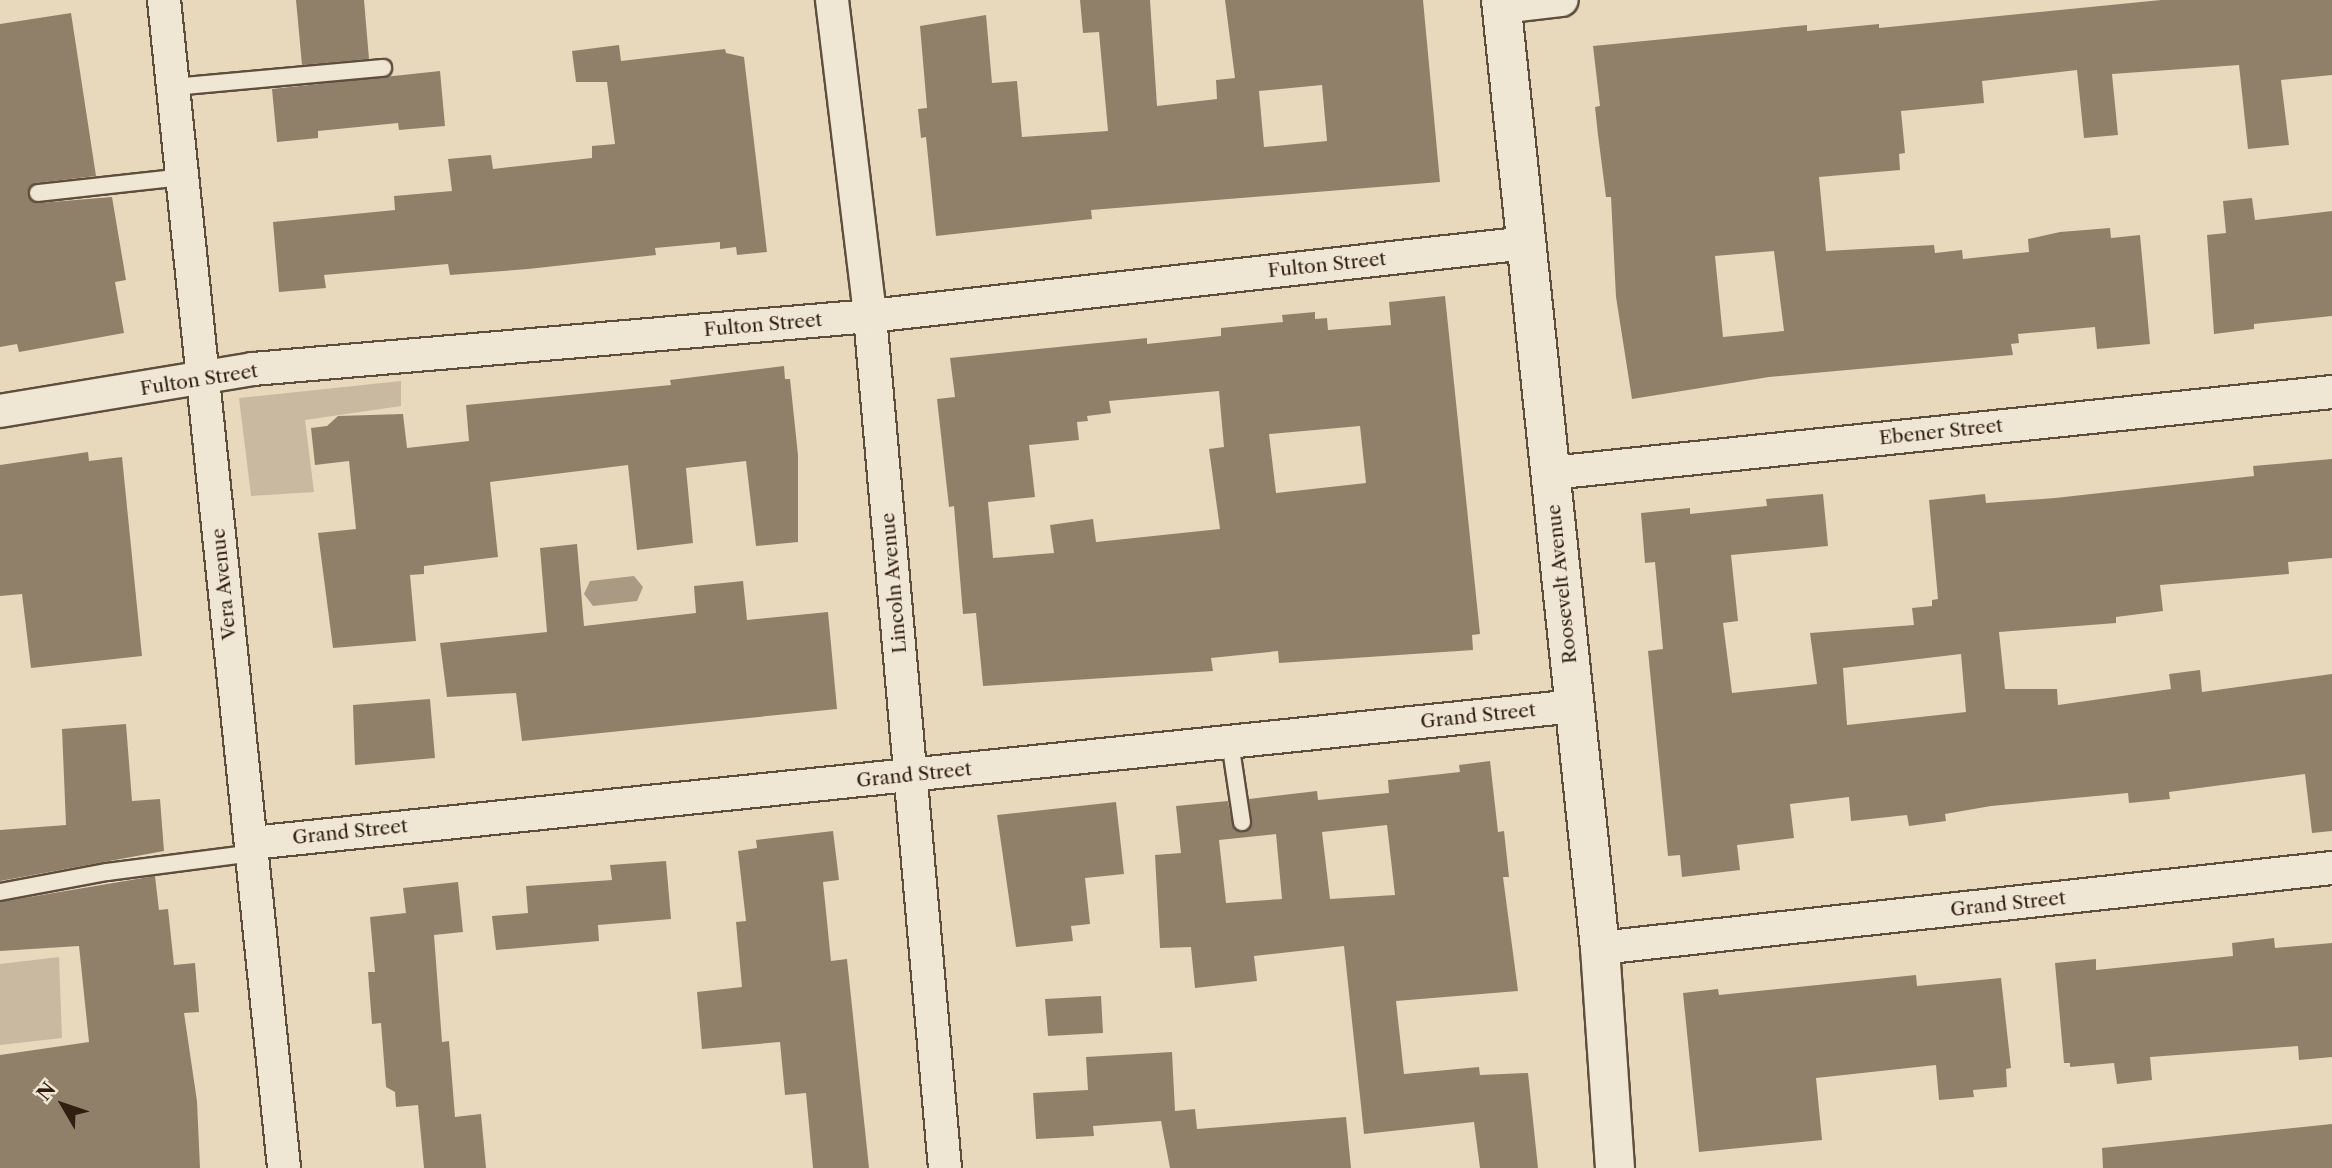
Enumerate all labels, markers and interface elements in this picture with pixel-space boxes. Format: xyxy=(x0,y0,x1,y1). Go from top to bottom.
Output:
street label: Fulton Street xyxy=(1267,247,1387,283)
street label: Fulton Street xyxy=(703,308,823,342)
street label: Fulton Street xyxy=(139,359,259,401)
street label: Ebener Street xyxy=(1878,414,2004,450)
street label: Roosevelt Avenue xyxy=(1542,503,1582,665)
street label: Lincoln Avenue xyxy=(876,511,912,655)
street label: Vera Avenue xyxy=(207,527,241,641)
street label: Grand Street xyxy=(1419,699,1537,733)
street label: Grand Street xyxy=(855,758,973,792)
street label: Grand Street xyxy=(291,815,409,849)
street label: Grand Street xyxy=(1949,887,2067,921)
north arrow xyxy=(28,1070,98,1140)
text: N xyxy=(32,1078,60,1105)

